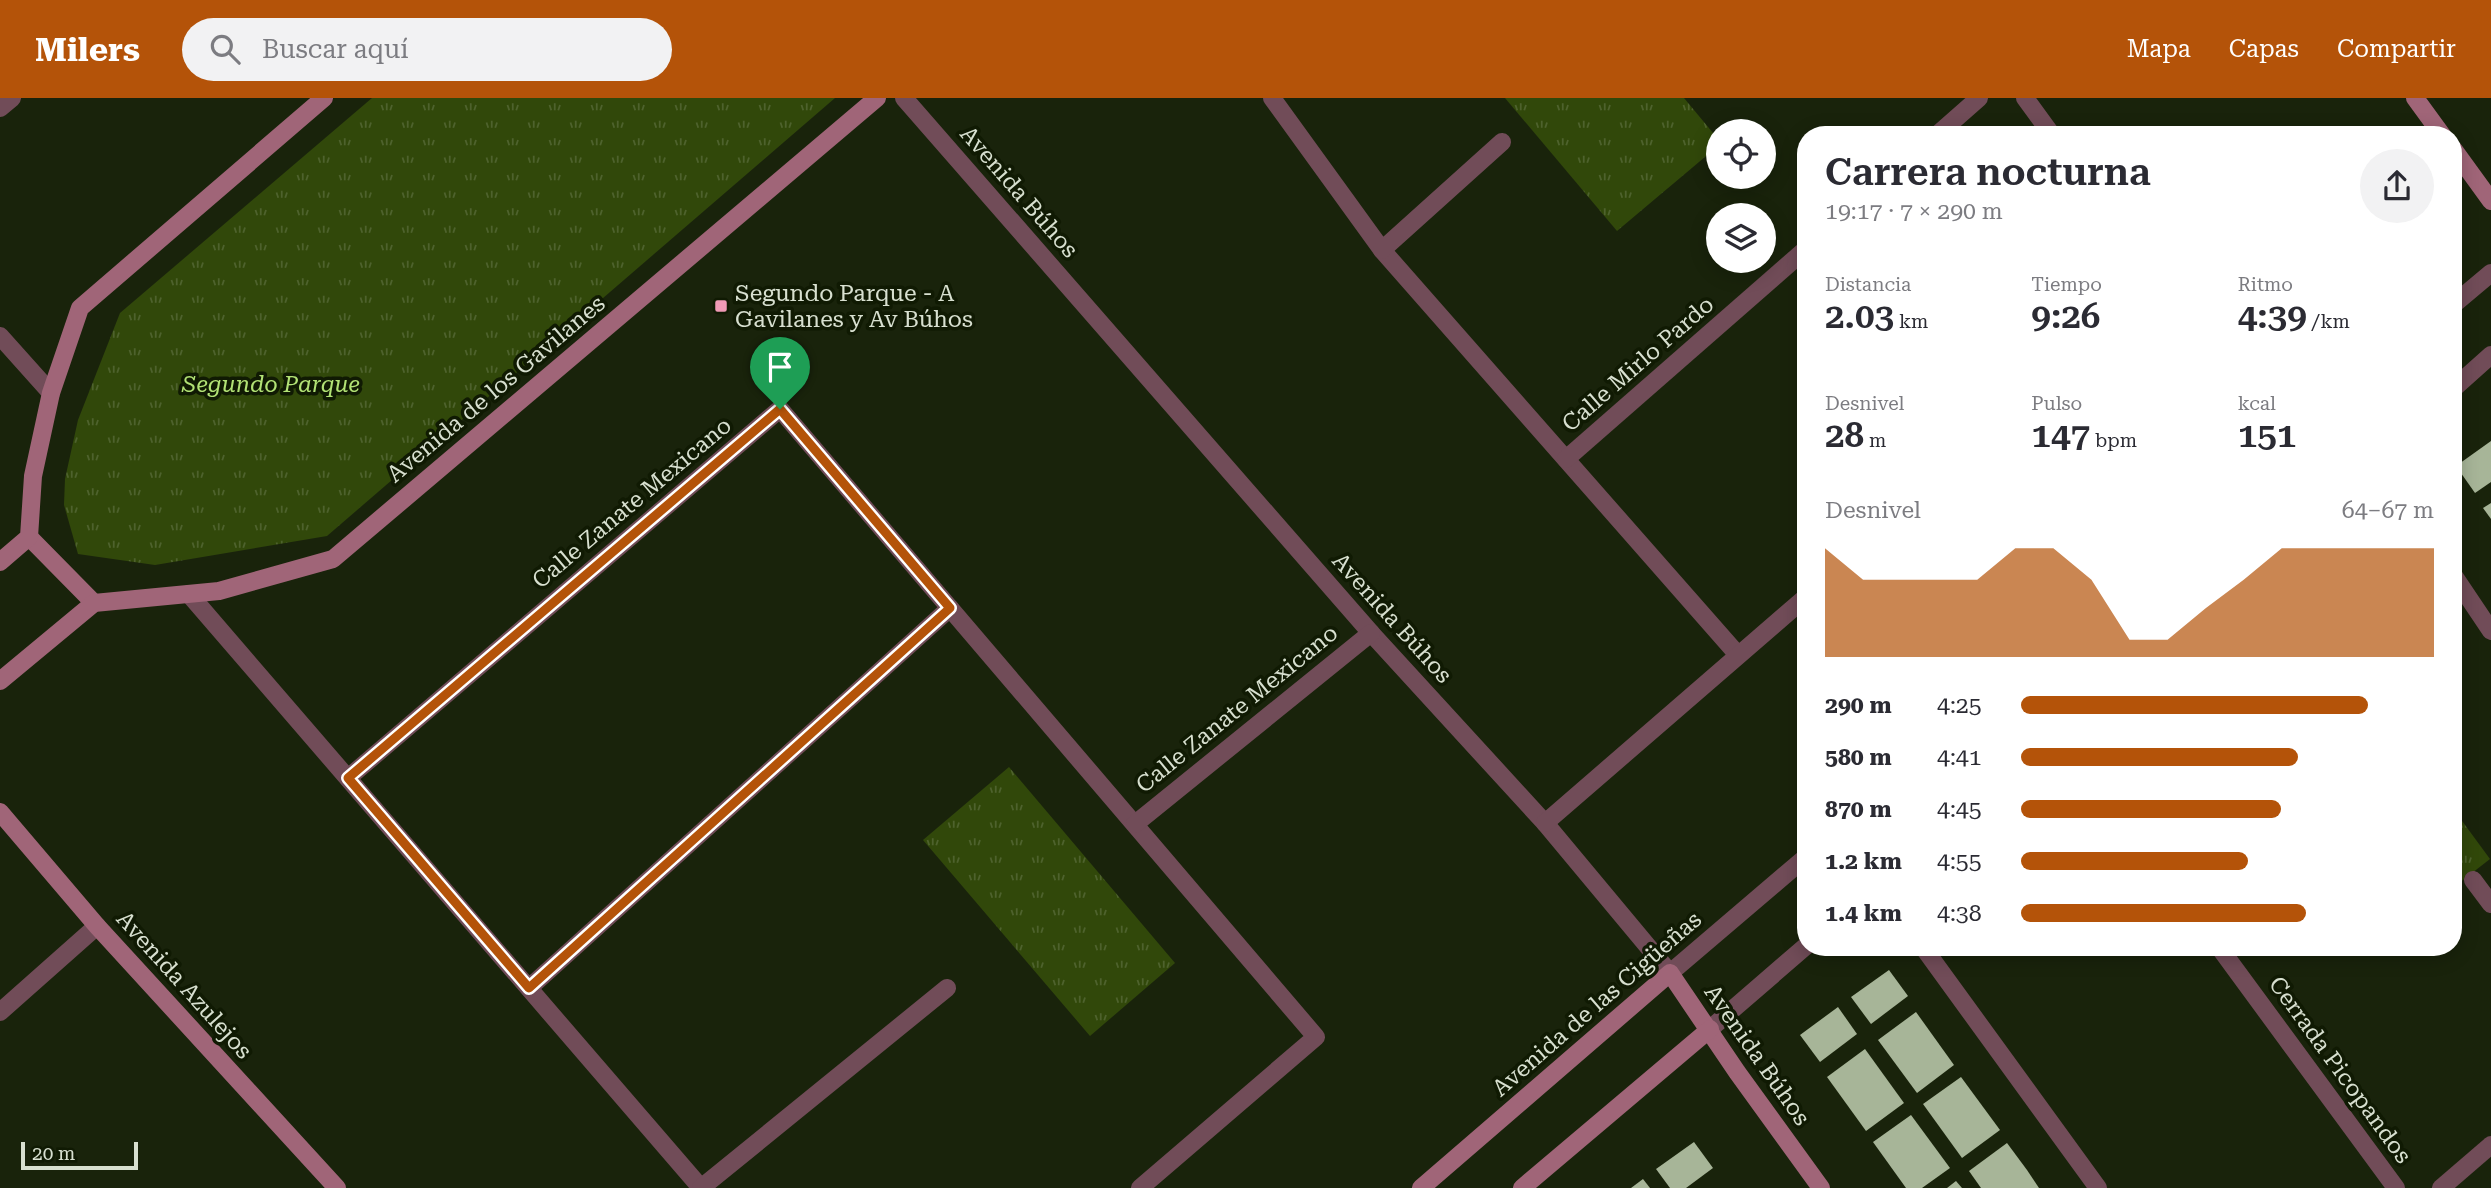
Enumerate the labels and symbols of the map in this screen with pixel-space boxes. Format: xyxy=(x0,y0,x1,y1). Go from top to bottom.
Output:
street label: Avenida Búhos xyxy=(955,121,1084,263)
place label: Segundo Parque - A Gavilanes y Av Búhos xyxy=(735,280,973,333)
street label: Avenida de los Gavilanes xyxy=(382,290,610,488)
street label: Calle Mirlo Pardo xyxy=(1557,291,1719,437)
marker: Segundo Parque - A Gavilanes y Av Búhos xyxy=(713,298,729,314)
pin xyxy=(750,337,810,409)
park label: Segundo Parque xyxy=(181,371,360,398)
street label: Calle Zanate Mexicano xyxy=(527,412,737,594)
street label: Avenida Búhos xyxy=(1327,547,1457,689)
street label: Calle Zanate Mexicano xyxy=(1131,619,1343,799)
street label: Avenida Azulejos xyxy=(111,906,257,1064)
street label: Avenida de las Cigüeñas xyxy=(1487,906,1707,1102)
street label: Cerrada Picopandos xyxy=(2263,971,2417,1169)
street label: Avenida Búhos xyxy=(1698,979,1816,1131)
scale bar xyxy=(21,1139,138,1171)

